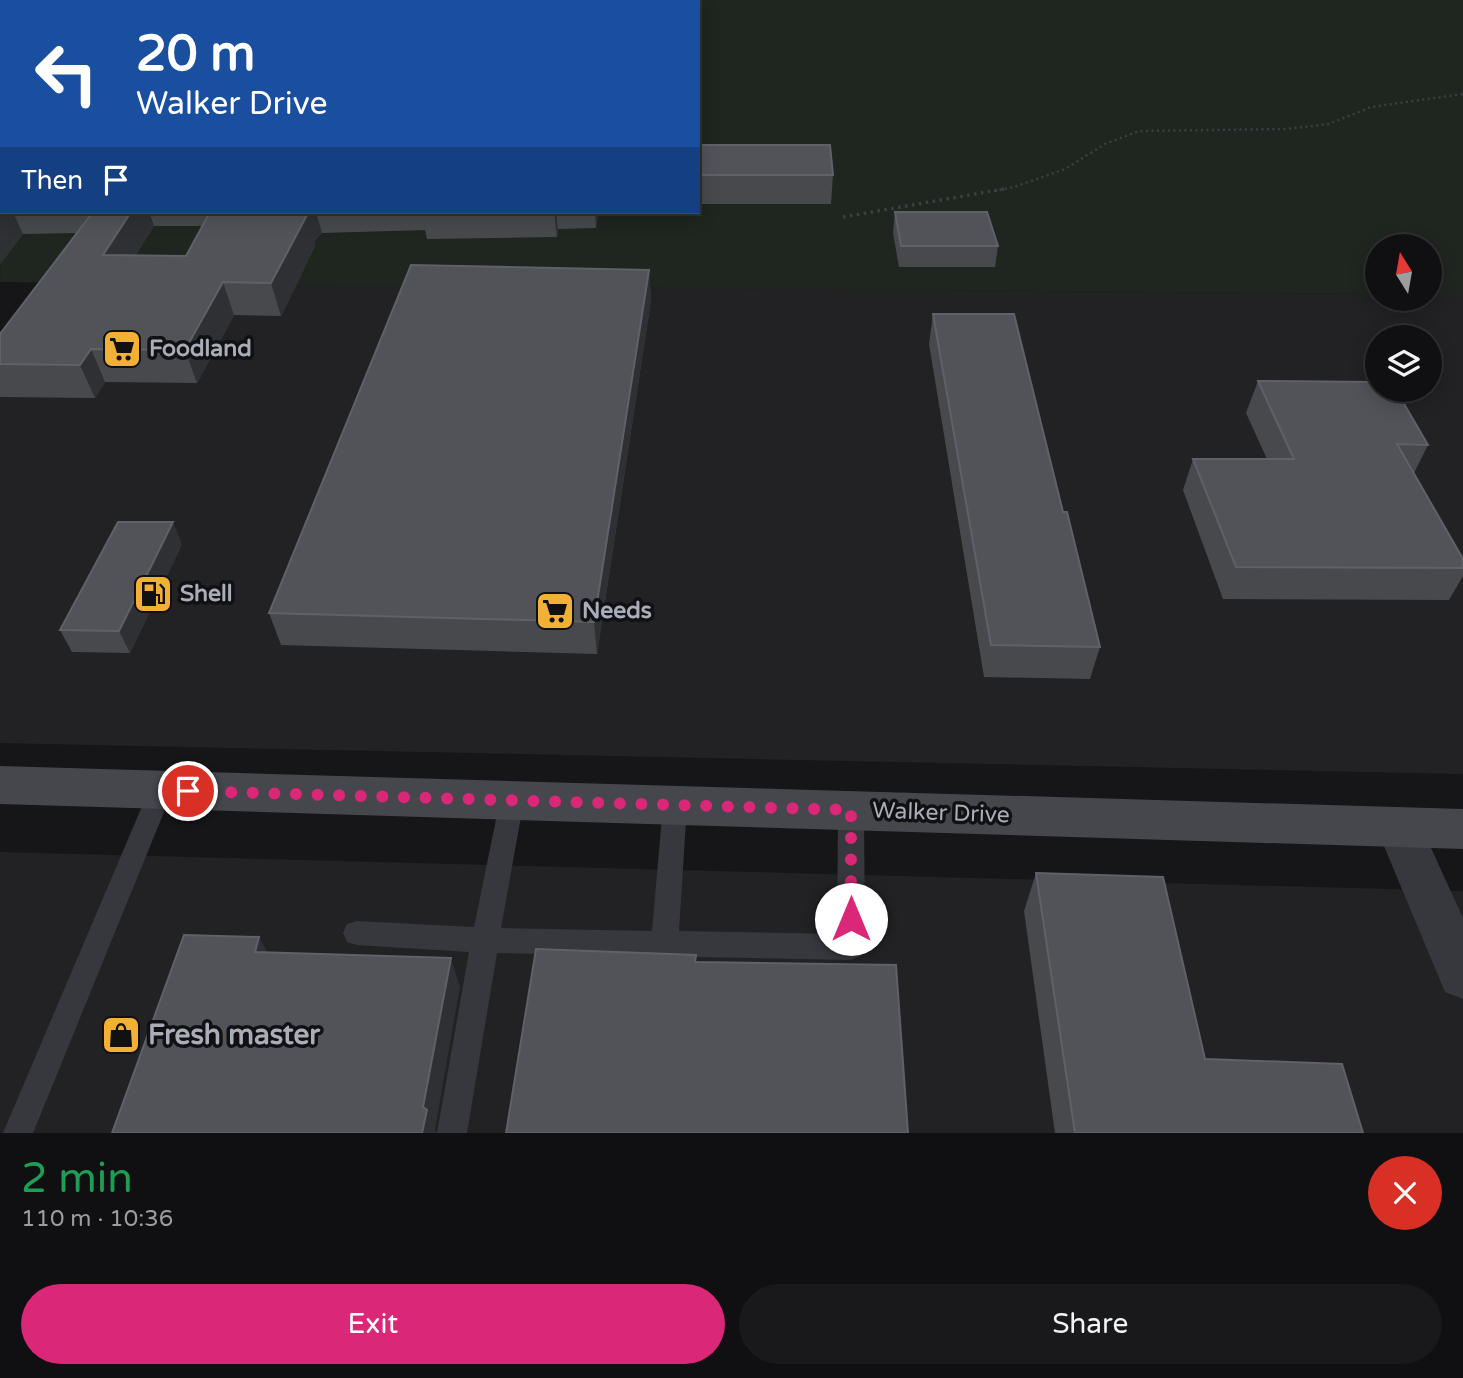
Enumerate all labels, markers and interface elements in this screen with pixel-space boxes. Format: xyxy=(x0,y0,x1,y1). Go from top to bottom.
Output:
text: 20 m xyxy=(136,25,255,84)
icon: left xyxy=(21,28,112,119)
text: Walker Drive xyxy=(136,85,328,123)
icon: arrive xyxy=(97,161,135,199)
text: Then xyxy=(21,165,83,196)
north arrow xyxy=(1365,234,1442,312)
map controls xyxy=(1365,234,1442,402)
button: layers xyxy=(1365,325,1442,402)
supermarket icon: Foodland xyxy=(101,328,143,370)
place label: Foodland xyxy=(149,335,252,363)
fuel station icon: Shell xyxy=(132,573,174,615)
place label: Shell xyxy=(180,580,232,608)
supermarket icon: Needs xyxy=(534,590,576,632)
place label: Needs xyxy=(582,597,652,625)
pin xyxy=(158,761,218,821)
icon: arrive xyxy=(169,772,207,810)
street label: Walker Drive xyxy=(872,797,1010,829)
position arrow xyxy=(814,882,888,956)
shop icon: Fresh master xyxy=(100,1014,142,1056)
place label: Fresh master xyxy=(148,1018,321,1052)
text: 2 min xyxy=(21,1153,133,1204)
button: close xyxy=(1368,1156,1442,1230)
text: 110 m · 10:36 xyxy=(21,1205,173,1233)
button: Exit xyxy=(21,1284,725,1364)
button: Share xyxy=(739,1284,1442,1364)

